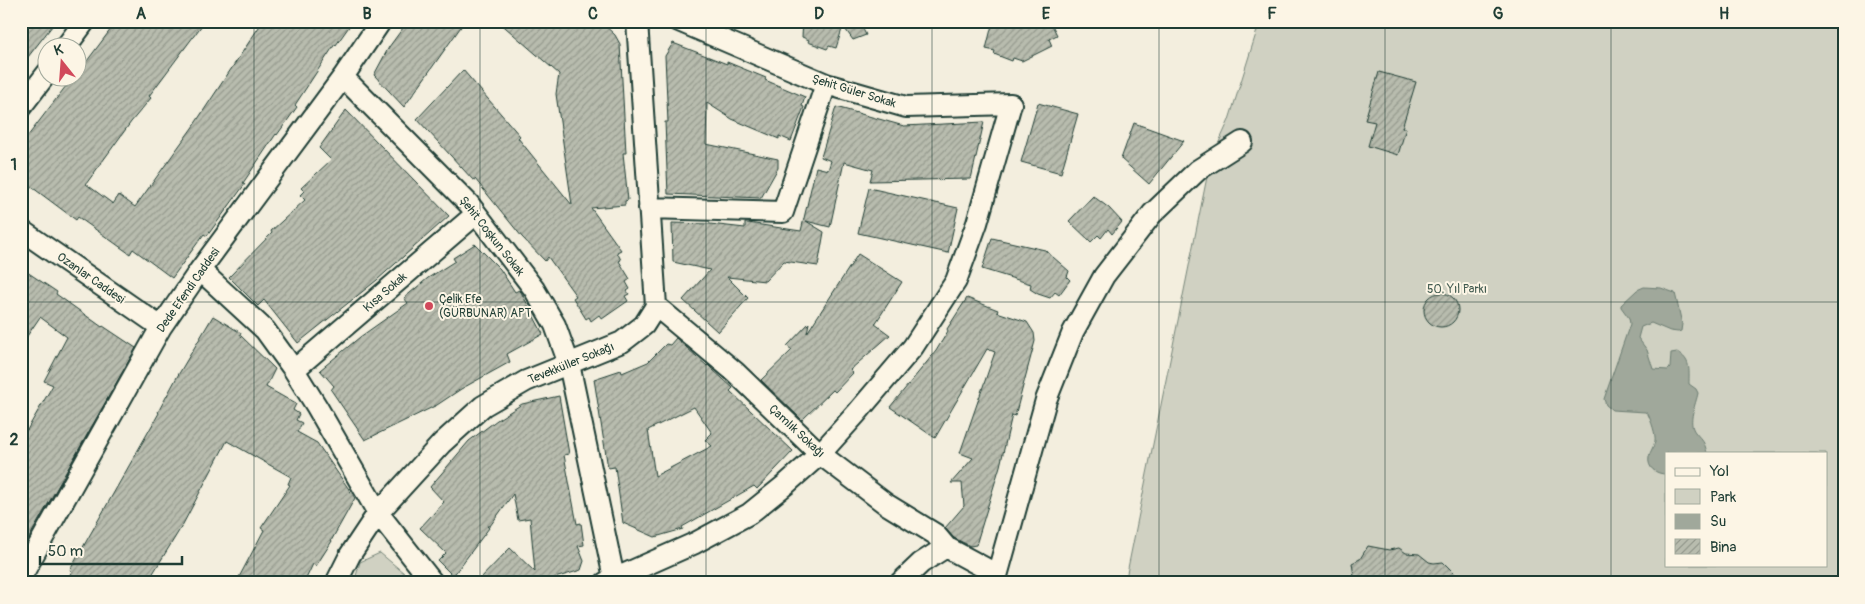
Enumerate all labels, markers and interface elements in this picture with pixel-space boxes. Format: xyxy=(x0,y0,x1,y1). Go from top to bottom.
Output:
text: A xyxy=(136,4,147,24)
text: B xyxy=(362,4,372,24)
text: C xyxy=(588,4,598,24)
text: D xyxy=(814,4,824,24)
text: E xyxy=(1042,4,1051,24)
text: F xyxy=(1267,4,1277,24)
text: G xyxy=(1493,4,1504,24)
text: H xyxy=(1719,4,1729,24)
north arrow xyxy=(38,38,88,88)
text: K xyxy=(52,41,65,59)
street label: Şehit Güler Sokak xyxy=(810,72,898,111)
text: 1 xyxy=(11,155,17,175)
street label: Şehit Coşkun Sokak xyxy=(456,193,527,279)
street label: Dede Efendi Caddesi xyxy=(154,245,223,335)
street label: Ozanlar Caddesi xyxy=(54,249,128,307)
street label: Kısa Sokak xyxy=(360,269,410,315)
park label: 50. Yıl Parkı xyxy=(1427,282,1487,297)
place label: Çelik Efe (GÜRBUNAR) APT xyxy=(439,292,532,321)
marker: Çelik Efe (GÜRBUNAR) APT xyxy=(423,300,435,312)
street label: Tevekküller Sokağı xyxy=(526,339,616,388)
street label: Çamlık Sokağı xyxy=(766,402,828,461)
text: 2 xyxy=(10,430,19,450)
legend xyxy=(1665,452,1828,566)
text: Yol xyxy=(1709,462,1729,481)
text: Park xyxy=(1710,488,1737,507)
text: Su xyxy=(1710,512,1726,531)
scale bar xyxy=(40,534,182,566)
text: Bina xyxy=(1710,538,1737,557)
text: 50 m xyxy=(48,542,83,561)

